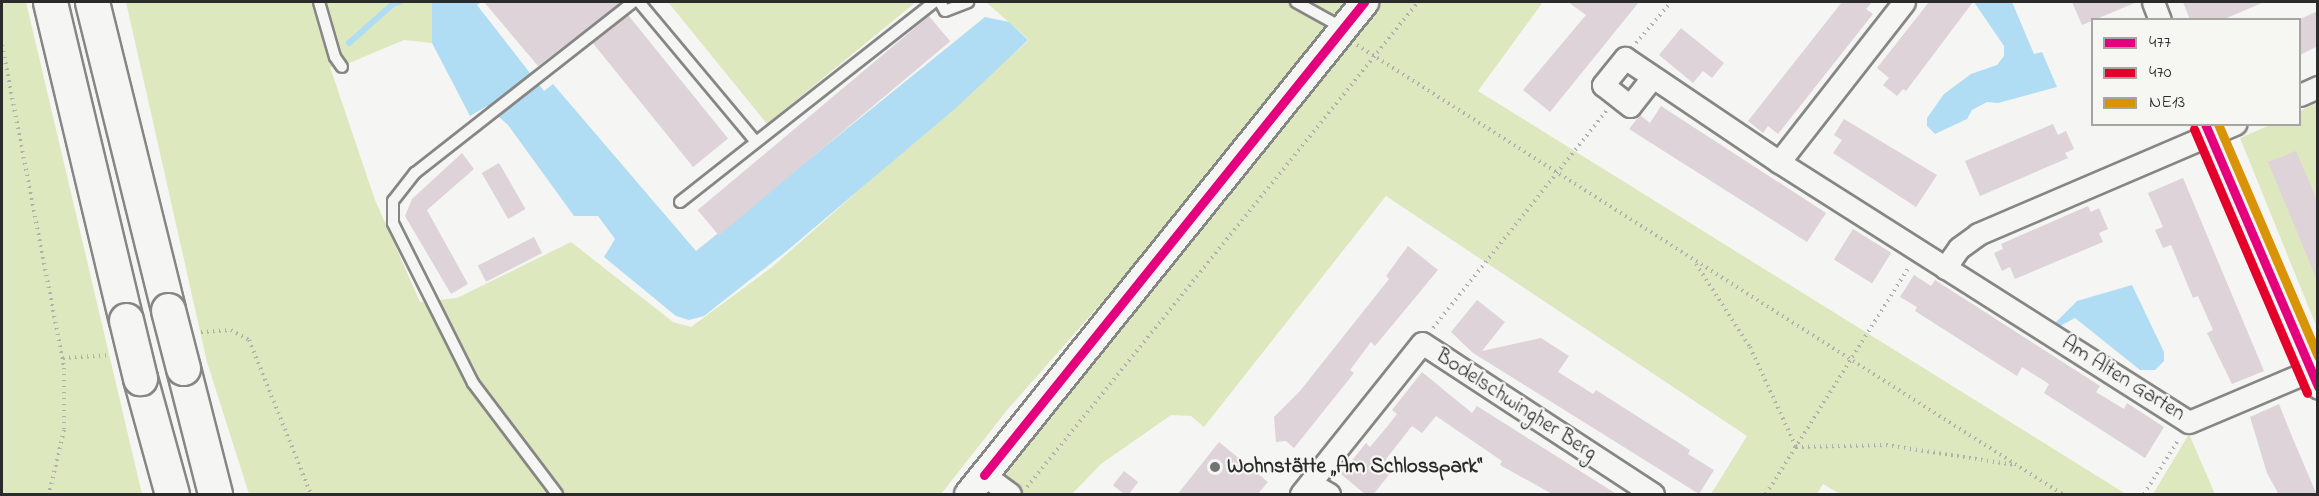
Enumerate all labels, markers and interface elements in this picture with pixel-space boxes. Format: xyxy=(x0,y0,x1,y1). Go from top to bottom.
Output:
legend xyxy=(2091,18,2301,126)
text: 477 xyxy=(2149,30,2171,56)
text: 470 xyxy=(2149,60,2172,86)
text: NE13 xyxy=(2149,90,2185,116)
street label: Am Alten Garten xyxy=(2057,331,2189,427)
street label: Bodelschwingher Berg xyxy=(1431,344,1601,466)
place label: Wohnstätte „Am Schlosspark“ xyxy=(1227,454,1482,480)
marker: Wohnstätte „Am Schlosspark“ xyxy=(1208,460,1222,474)

